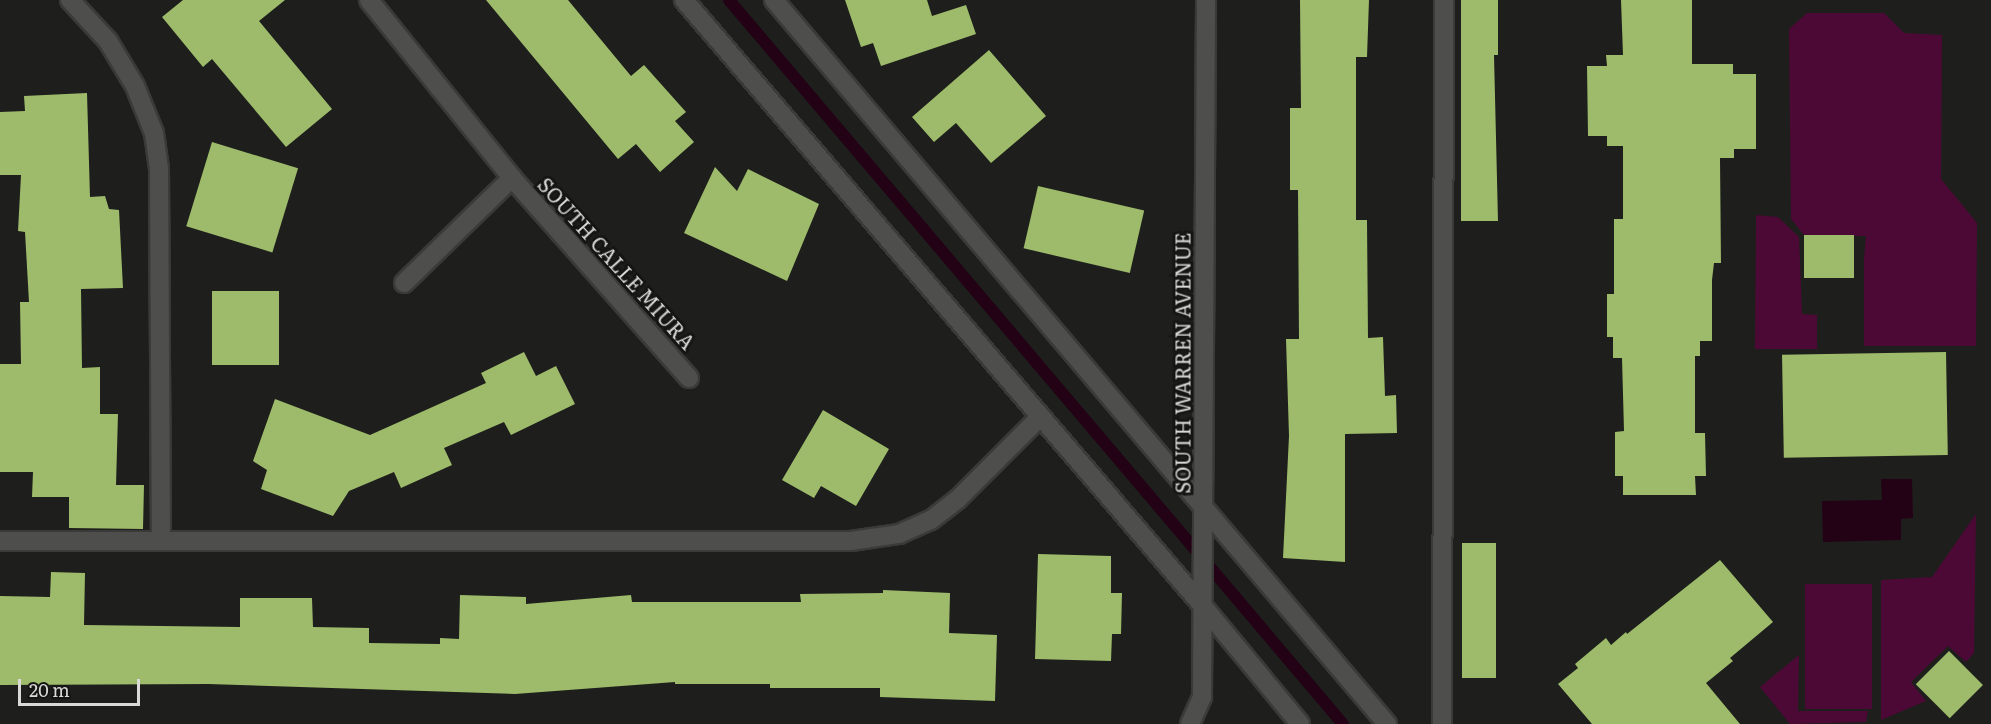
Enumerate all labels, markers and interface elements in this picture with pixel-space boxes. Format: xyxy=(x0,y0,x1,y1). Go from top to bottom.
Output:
street label: SOUTH CALLE MIURA xyxy=(533,172,701,354)
street label: SOUTH WARREN AVENUE xyxy=(1170,232,1194,494)
scale bar xyxy=(21,667,142,705)
text: 20 m xyxy=(29,676,70,703)

